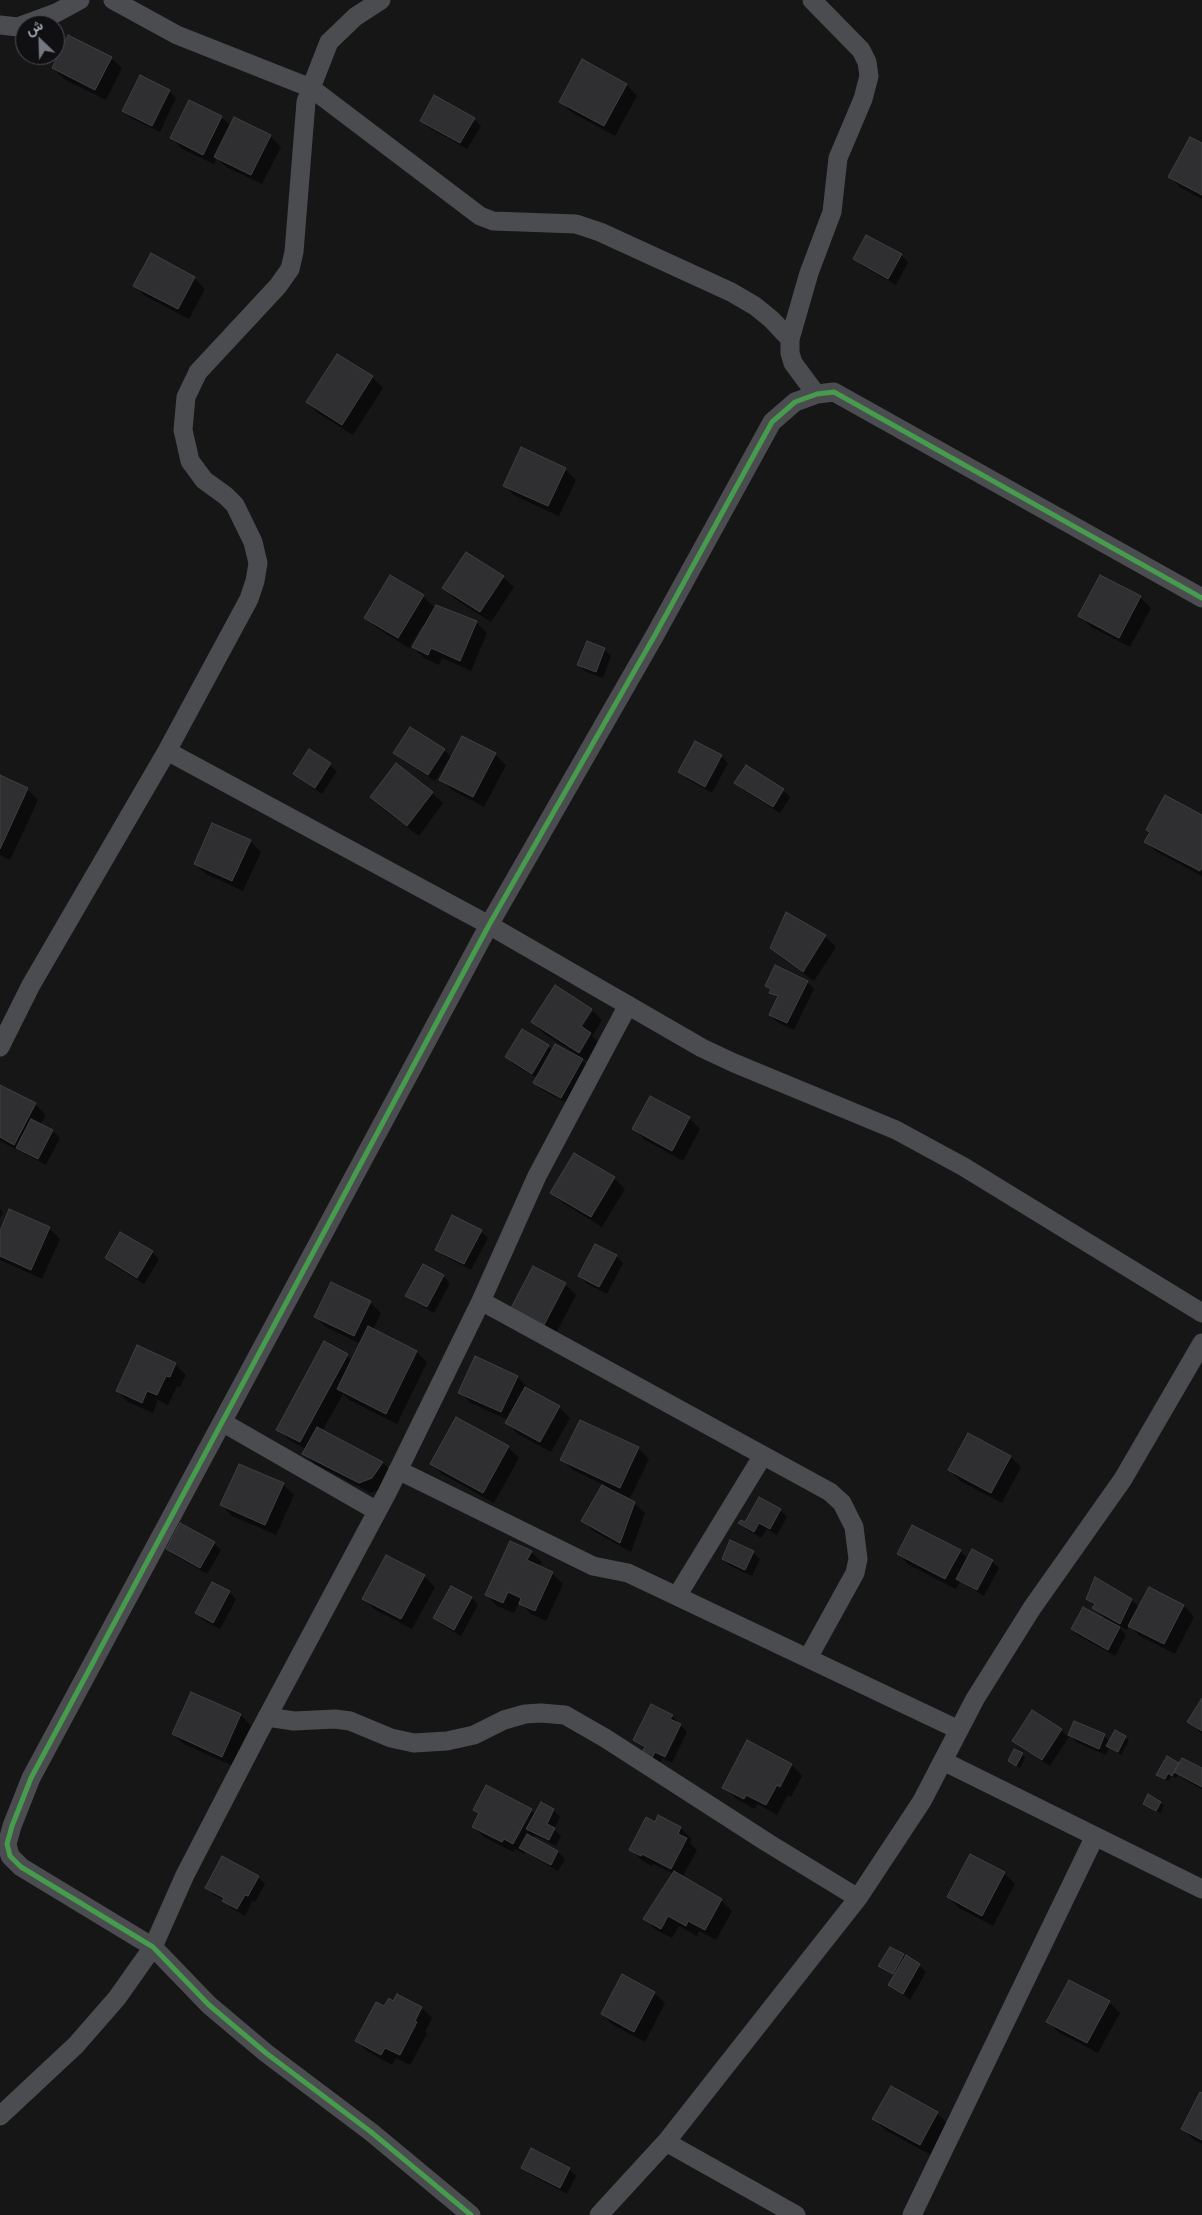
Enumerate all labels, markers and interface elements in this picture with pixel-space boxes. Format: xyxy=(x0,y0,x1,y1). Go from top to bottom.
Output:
north arrow xyxy=(15,15,65,65)
text: ش xyxy=(23,16,45,38)

